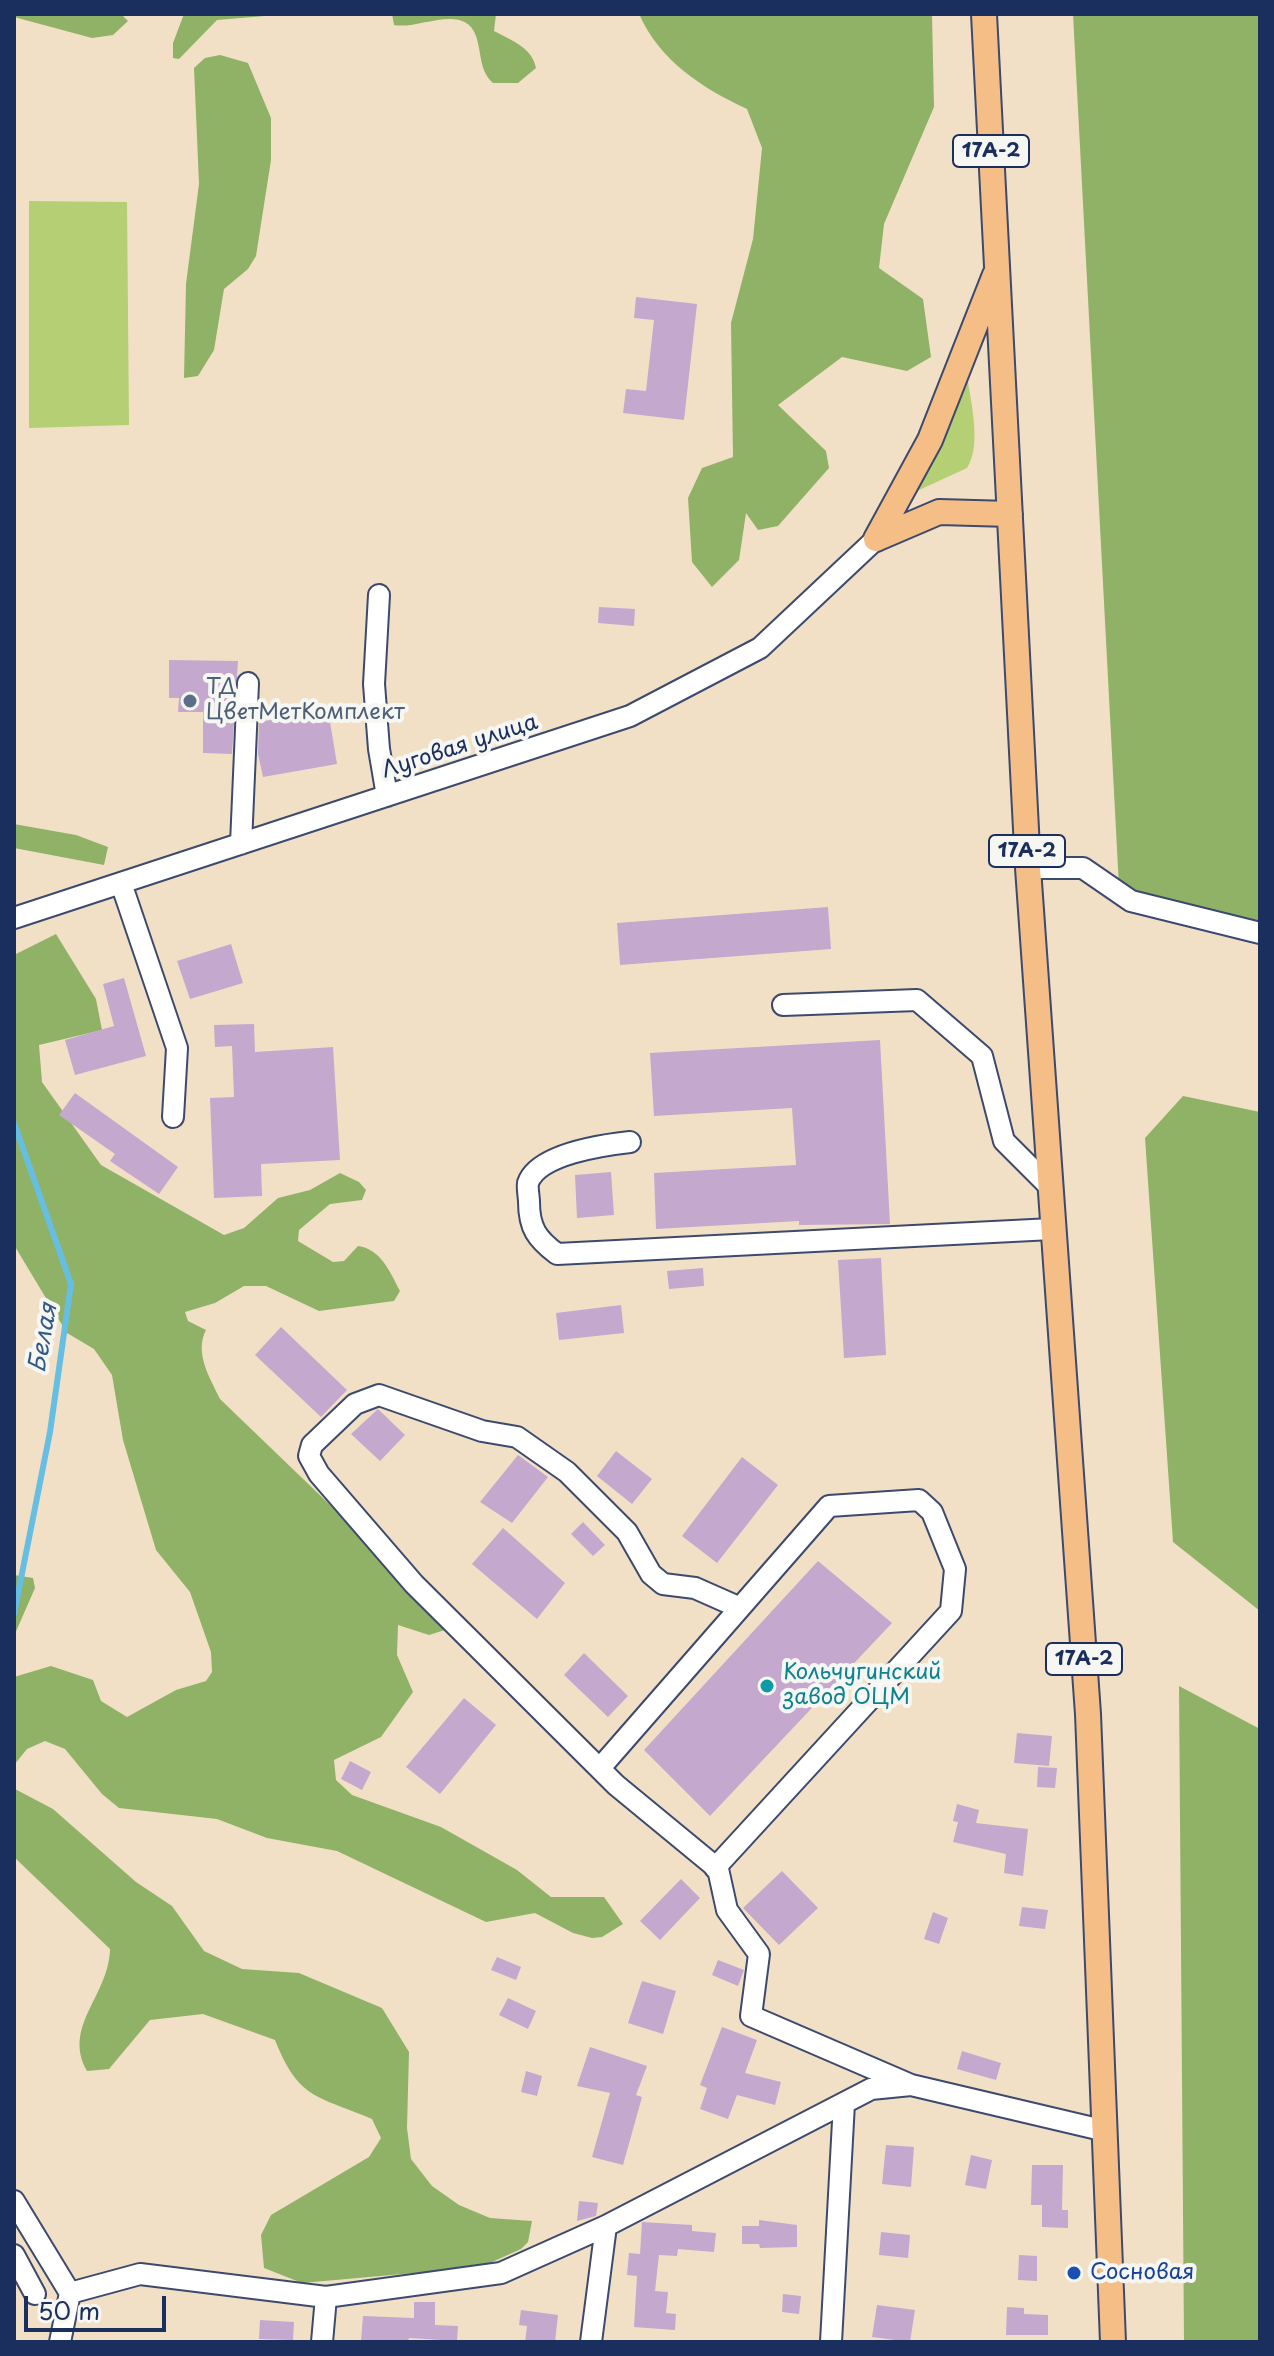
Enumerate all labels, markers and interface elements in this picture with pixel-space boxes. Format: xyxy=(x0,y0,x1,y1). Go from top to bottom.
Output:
road number: 17А-2 xyxy=(953,135,1029,167)
place label: ТД ЦветМетКомплект xyxy=(206,675,405,726)
marker: ТД ЦветМетКомплект xyxy=(181,692,199,710)
street label: Луговая улица xyxy=(379,709,541,785)
road number: 17А-2 xyxy=(989,835,1065,867)
water label: Белая xyxy=(24,1301,64,1375)
road number: 17А-2 xyxy=(1046,1643,1122,1675)
place label: Кольчугинский завод ОЦМ xyxy=(783,1660,941,1712)
marker: Кольчугинский завод ОЦМ xyxy=(758,1677,776,1695)
place label: Сосновая xyxy=(1090,2260,1194,2286)
marker: Сосновая xyxy=(1065,2264,1083,2282)
scale bar xyxy=(28,2280,170,2330)
text: 50 m xyxy=(38,2292,100,2328)

